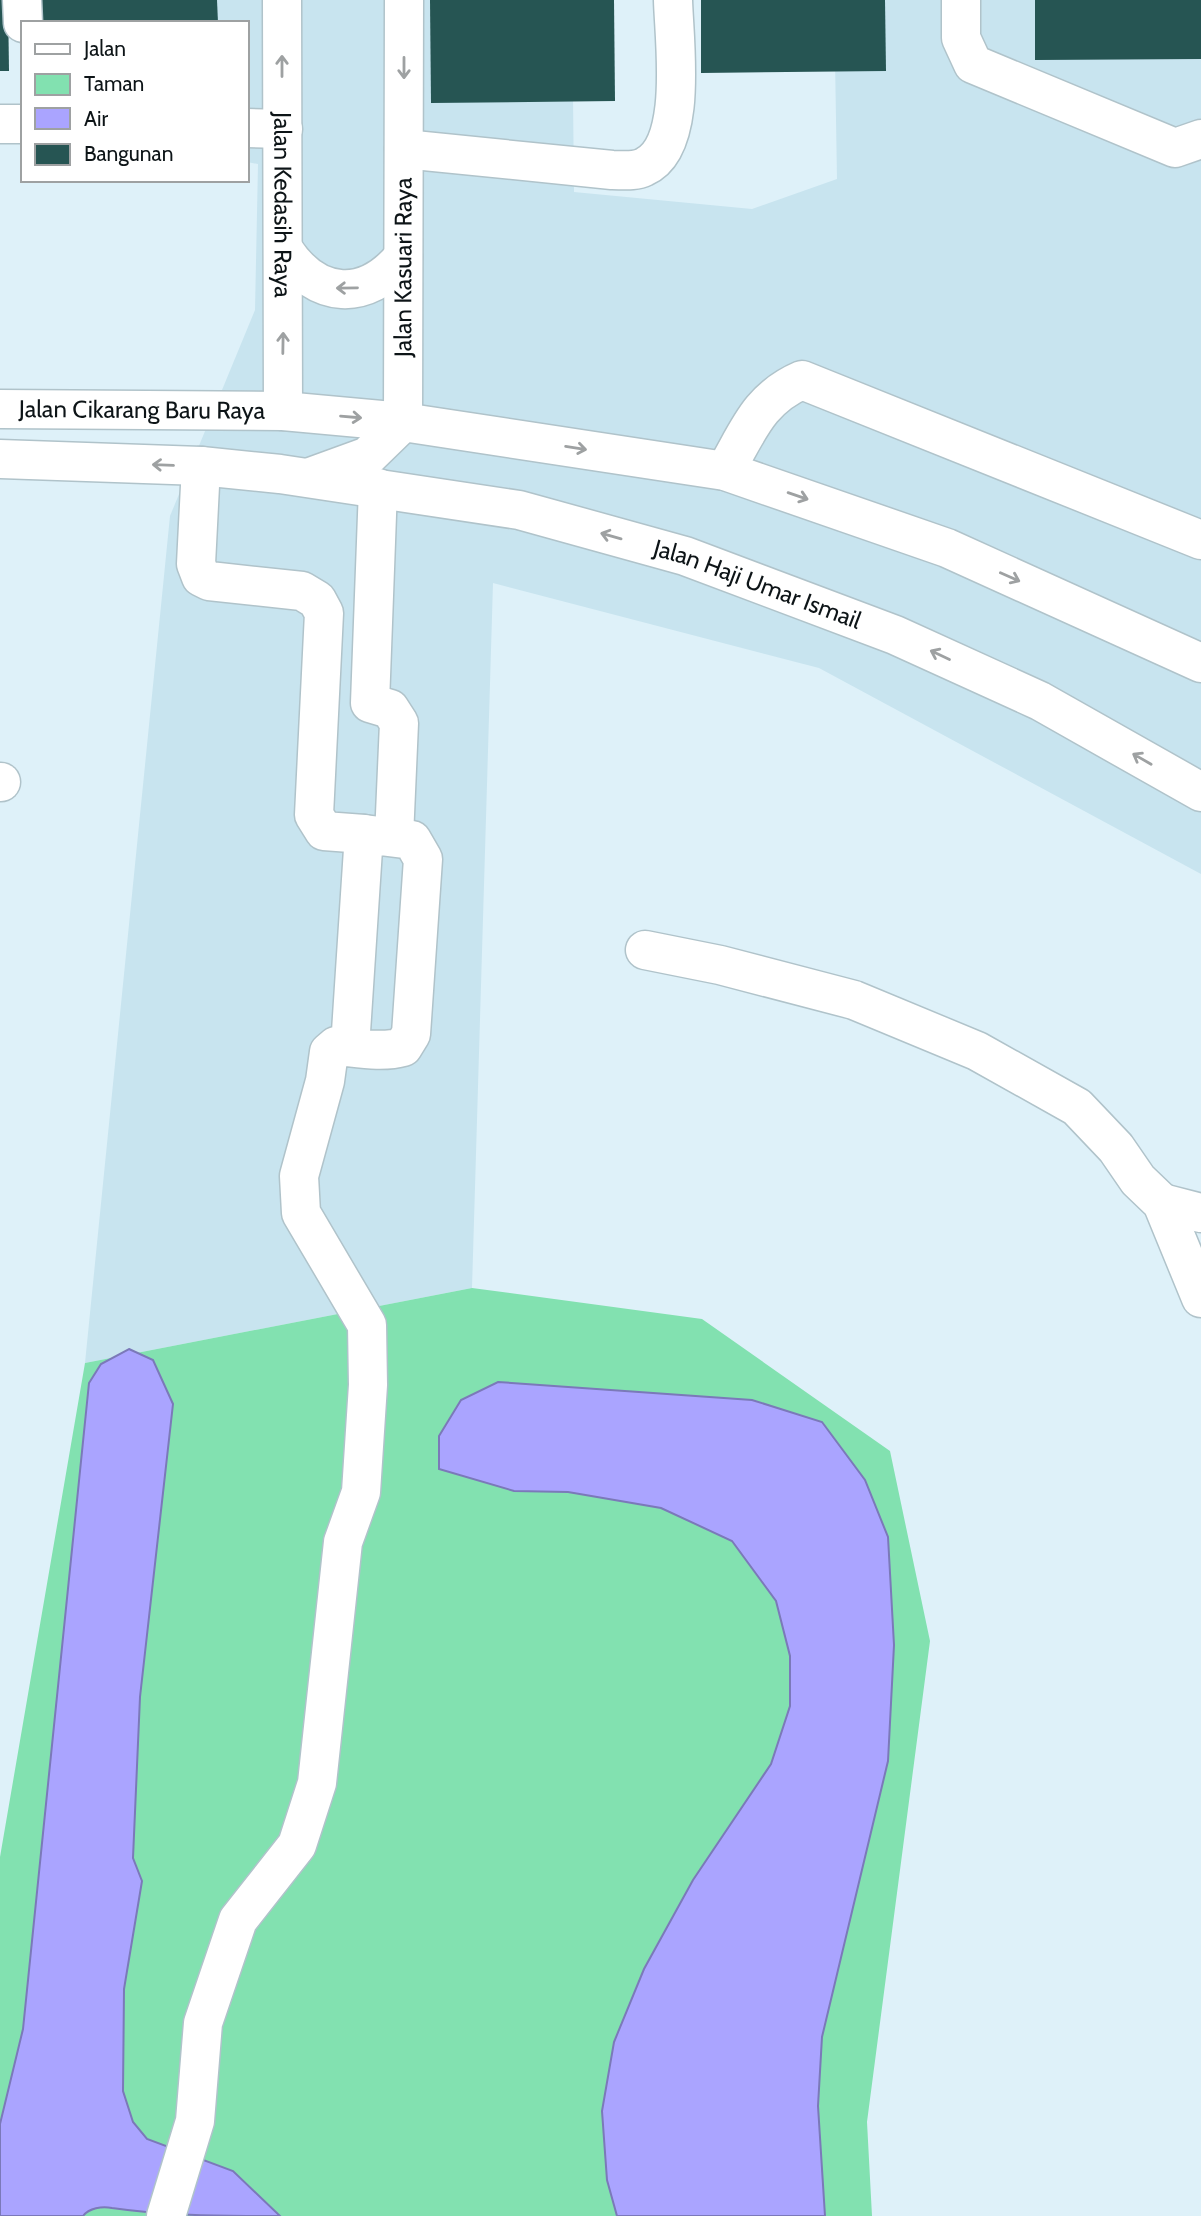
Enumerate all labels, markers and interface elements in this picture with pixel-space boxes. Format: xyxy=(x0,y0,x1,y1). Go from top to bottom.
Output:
legend xyxy=(21,21,248,182)
text: Jalan xyxy=(83,36,126,61)
one-way arrow xyxy=(275,55,289,78)
one-way arrow xyxy=(397,56,411,79)
text: Taman xyxy=(84,71,144,96)
text: Air xyxy=(84,106,108,131)
street label: Jalan Kedasih Raya xyxy=(268,111,298,298)
text: Bangunan xyxy=(84,141,173,166)
street label: Jalan Kasuari Raya xyxy=(388,177,418,358)
one-way arrow xyxy=(336,282,359,295)
one-way arrow xyxy=(277,332,290,355)
street label: Jalan Cikarang Baru Raya xyxy=(18,394,266,425)
one-way arrow xyxy=(339,411,362,424)
one-way arrow xyxy=(564,442,587,455)
one-way arrow xyxy=(152,458,175,471)
one-way arrow xyxy=(786,491,808,503)
one-way arrow xyxy=(600,529,623,542)
street label: Jalan Haji Umar Ismail xyxy=(649,533,866,635)
one-way arrow xyxy=(999,570,1020,584)
one-way arrow xyxy=(929,648,951,661)
one-way arrow xyxy=(1132,752,1152,766)

